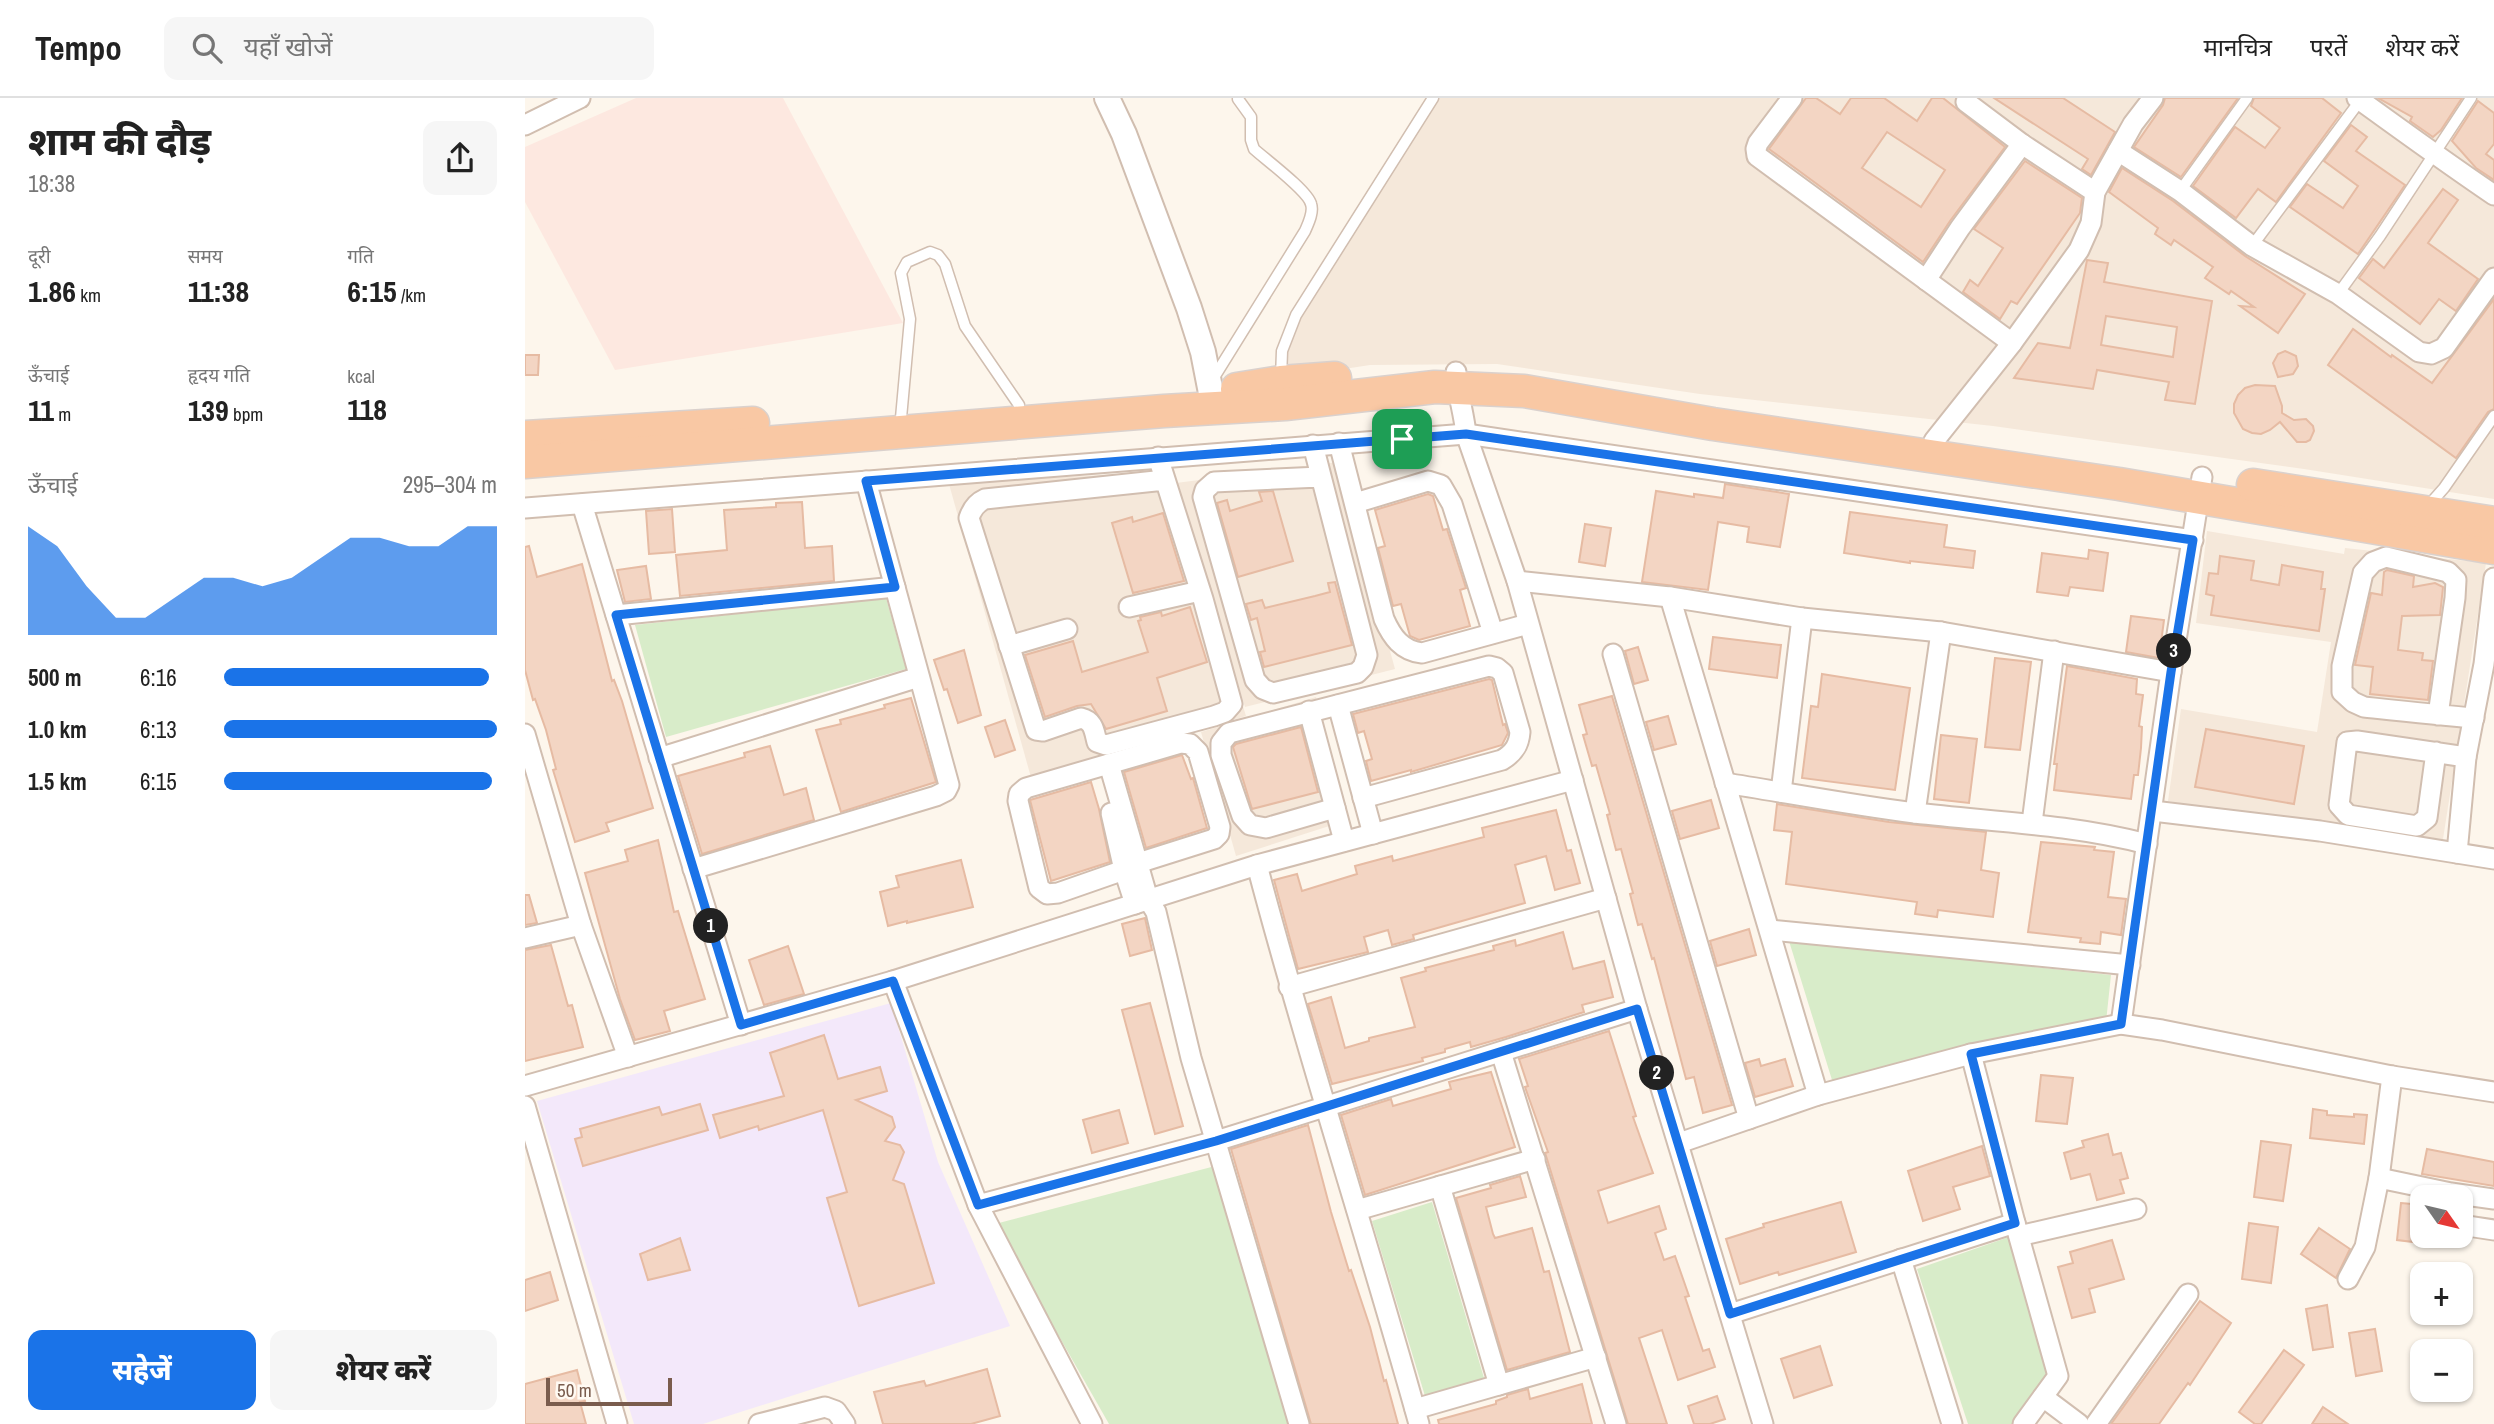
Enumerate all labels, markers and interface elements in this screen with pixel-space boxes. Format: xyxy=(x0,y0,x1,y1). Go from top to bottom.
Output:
search box xyxy=(164,17,654,80)
text: Tempo xyxy=(35,26,122,70)
icon: search xyxy=(188,29,226,67)
text: यहाँ खोजें xyxy=(244,29,333,64)
text: मानचित्र xyxy=(2203,31,2272,63)
text: परतें xyxy=(2310,31,2347,63)
text: शेयर करें xyxy=(2385,31,2459,63)
text: शाम की दौड़ xyxy=(28,116,211,167)
button: share xyxy=(423,121,497,195)
text: 18:38 xyxy=(28,168,75,199)
text: दूरी xyxy=(28,243,51,269)
text: समय xyxy=(188,243,223,269)
text: गति xyxy=(347,243,374,269)
text: 1.86 xyxy=(28,271,76,311)
text: 11:38 xyxy=(188,271,249,311)
text: 6:15 xyxy=(347,271,397,311)
text: km xyxy=(76,282,101,308)
text: /km xyxy=(397,282,426,308)
text: ऊँचाई xyxy=(28,362,69,388)
text: हृदय गति xyxy=(188,362,250,388)
text: kcal xyxy=(347,363,375,389)
text: 118 xyxy=(347,389,387,429)
text: 11 xyxy=(28,390,54,430)
text: 139 xyxy=(188,390,229,430)
text: m xyxy=(54,401,71,427)
text: bpm xyxy=(229,401,263,427)
pin xyxy=(1372,409,1432,469)
icon: arrive xyxy=(1383,420,1421,458)
text: ऊँचाई xyxy=(28,469,78,500)
text: 295–304 m xyxy=(403,469,497,500)
pin: 3 xyxy=(2157,634,2191,668)
text: 3 xyxy=(2169,637,2178,663)
text: 500 m xyxy=(28,662,81,693)
text: 6:16 xyxy=(140,662,177,693)
text: 1.0 km xyxy=(28,714,87,745)
text: 6:13 xyxy=(140,714,177,745)
text: 1.5 km xyxy=(28,766,87,797)
text: 6:15 xyxy=(140,766,177,797)
pin: 1 xyxy=(693,908,729,944)
text: 1 xyxy=(706,912,715,938)
pin: 2 xyxy=(1639,1056,1675,1090)
text: 2 xyxy=(1652,1059,1661,1085)
north arrow xyxy=(2410,1185,2473,1248)
map controls xyxy=(2410,1185,2473,1402)
button: + xyxy=(2410,1262,2473,1325)
button: सहेजें xyxy=(28,1330,256,1410)
button: शेयर करें xyxy=(270,1330,497,1410)
button: − xyxy=(2410,1339,2473,1402)
scale bar xyxy=(546,1375,672,1407)
text: 50 m xyxy=(557,1377,592,1403)

